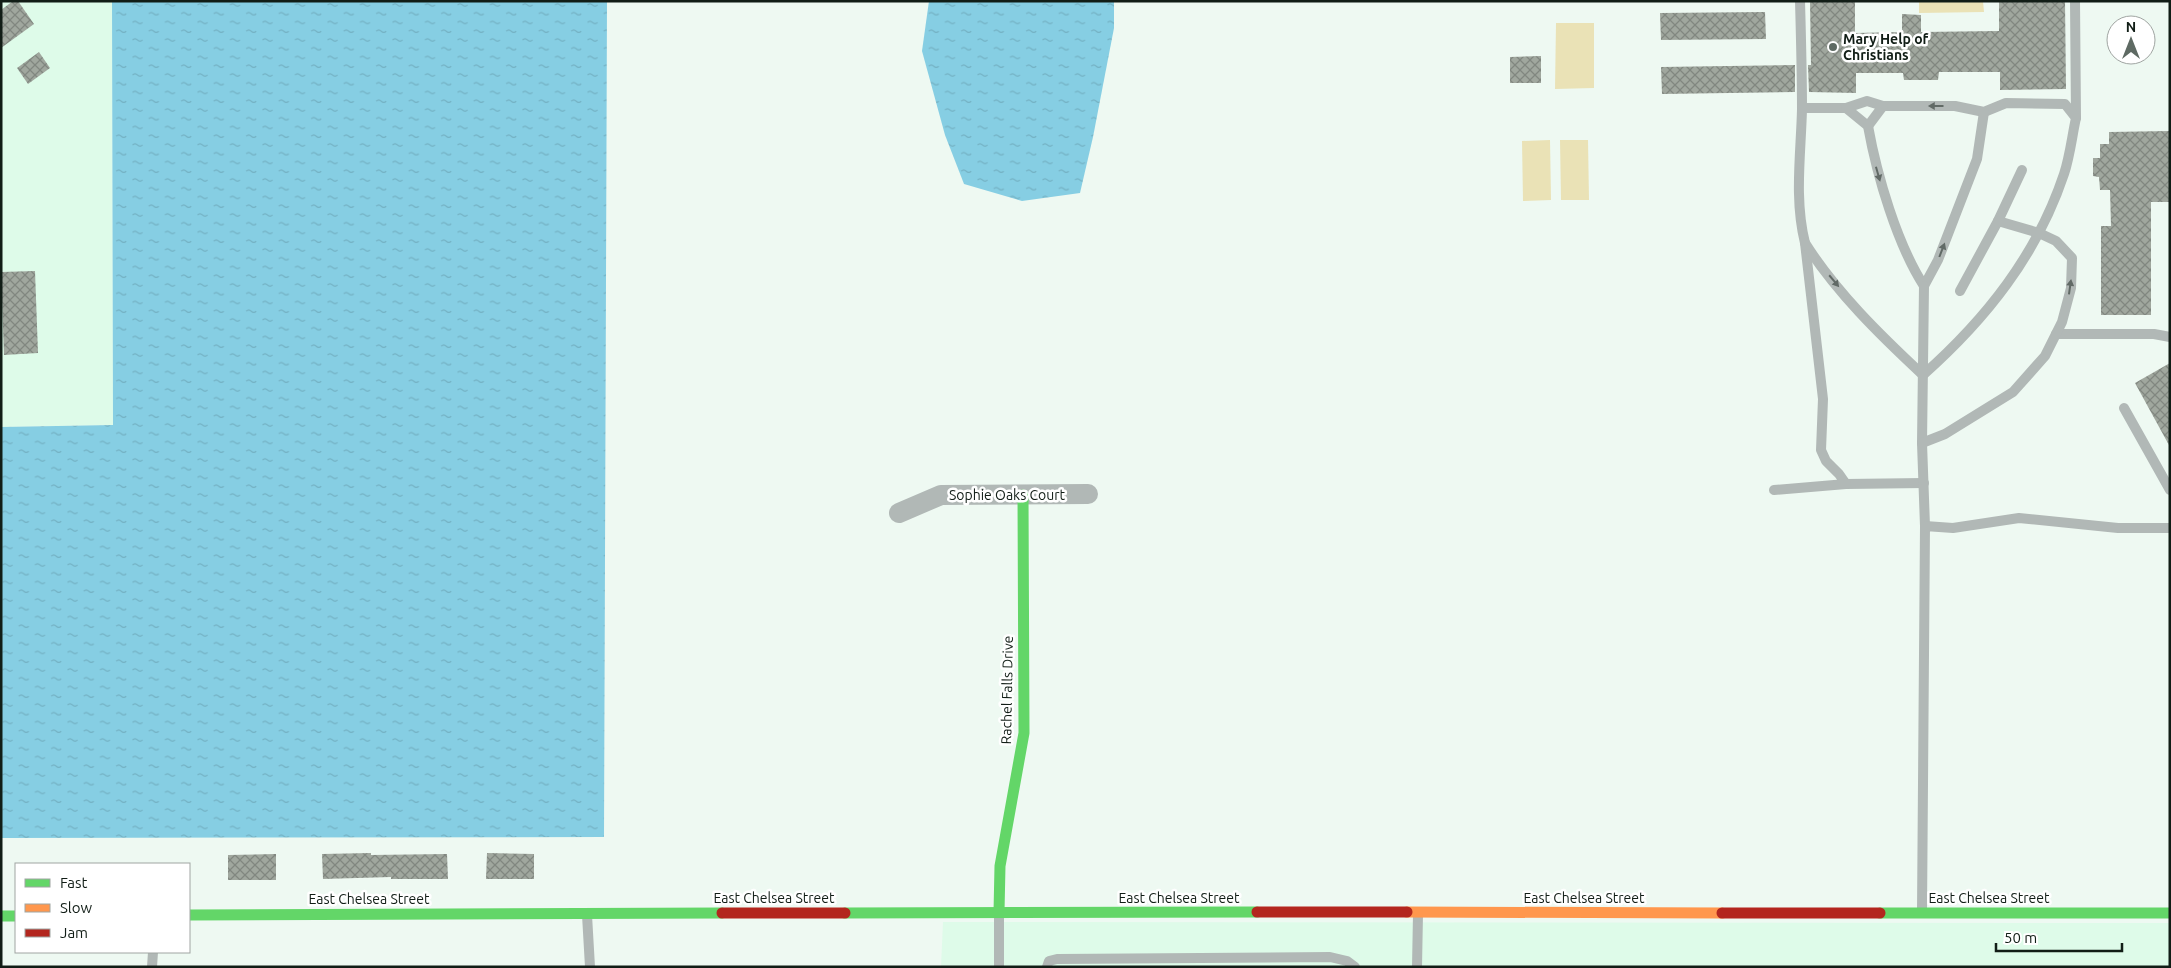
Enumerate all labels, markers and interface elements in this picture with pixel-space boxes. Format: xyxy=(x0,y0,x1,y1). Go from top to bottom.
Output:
north arrow xyxy=(2106,15,2156,65)
text: N xyxy=(2126,19,2136,35)
place label: Mary Help of Christians xyxy=(1843,31,1929,63)
marker: Mary Help of Christians xyxy=(1827,41,1839,53)
one-way arrow xyxy=(1927,102,1943,110)
one-way arrow xyxy=(1875,166,1883,181)
one-way arrow xyxy=(1938,242,1946,257)
one-way arrow xyxy=(1829,275,1840,288)
one-way arrow xyxy=(2066,279,2074,295)
street label: Sophie Oaks Court xyxy=(949,487,1066,503)
street label: Rachel Falls Drive xyxy=(998,635,1016,745)
legend xyxy=(15,863,190,953)
text: Fast xyxy=(60,874,88,891)
street label: East Chelsea Street xyxy=(713,890,835,906)
street label: East Chelsea Street xyxy=(1118,890,1240,906)
street label: East Chelsea Street xyxy=(1523,890,1645,906)
street label: East Chelsea Street xyxy=(1928,890,2050,906)
street label: East Chelsea Street xyxy=(308,891,430,907)
text: Slow xyxy=(60,899,93,916)
scale bar xyxy=(1996,920,2122,952)
text: Jam xyxy=(60,924,88,941)
text: 50 m xyxy=(2004,929,2037,946)

